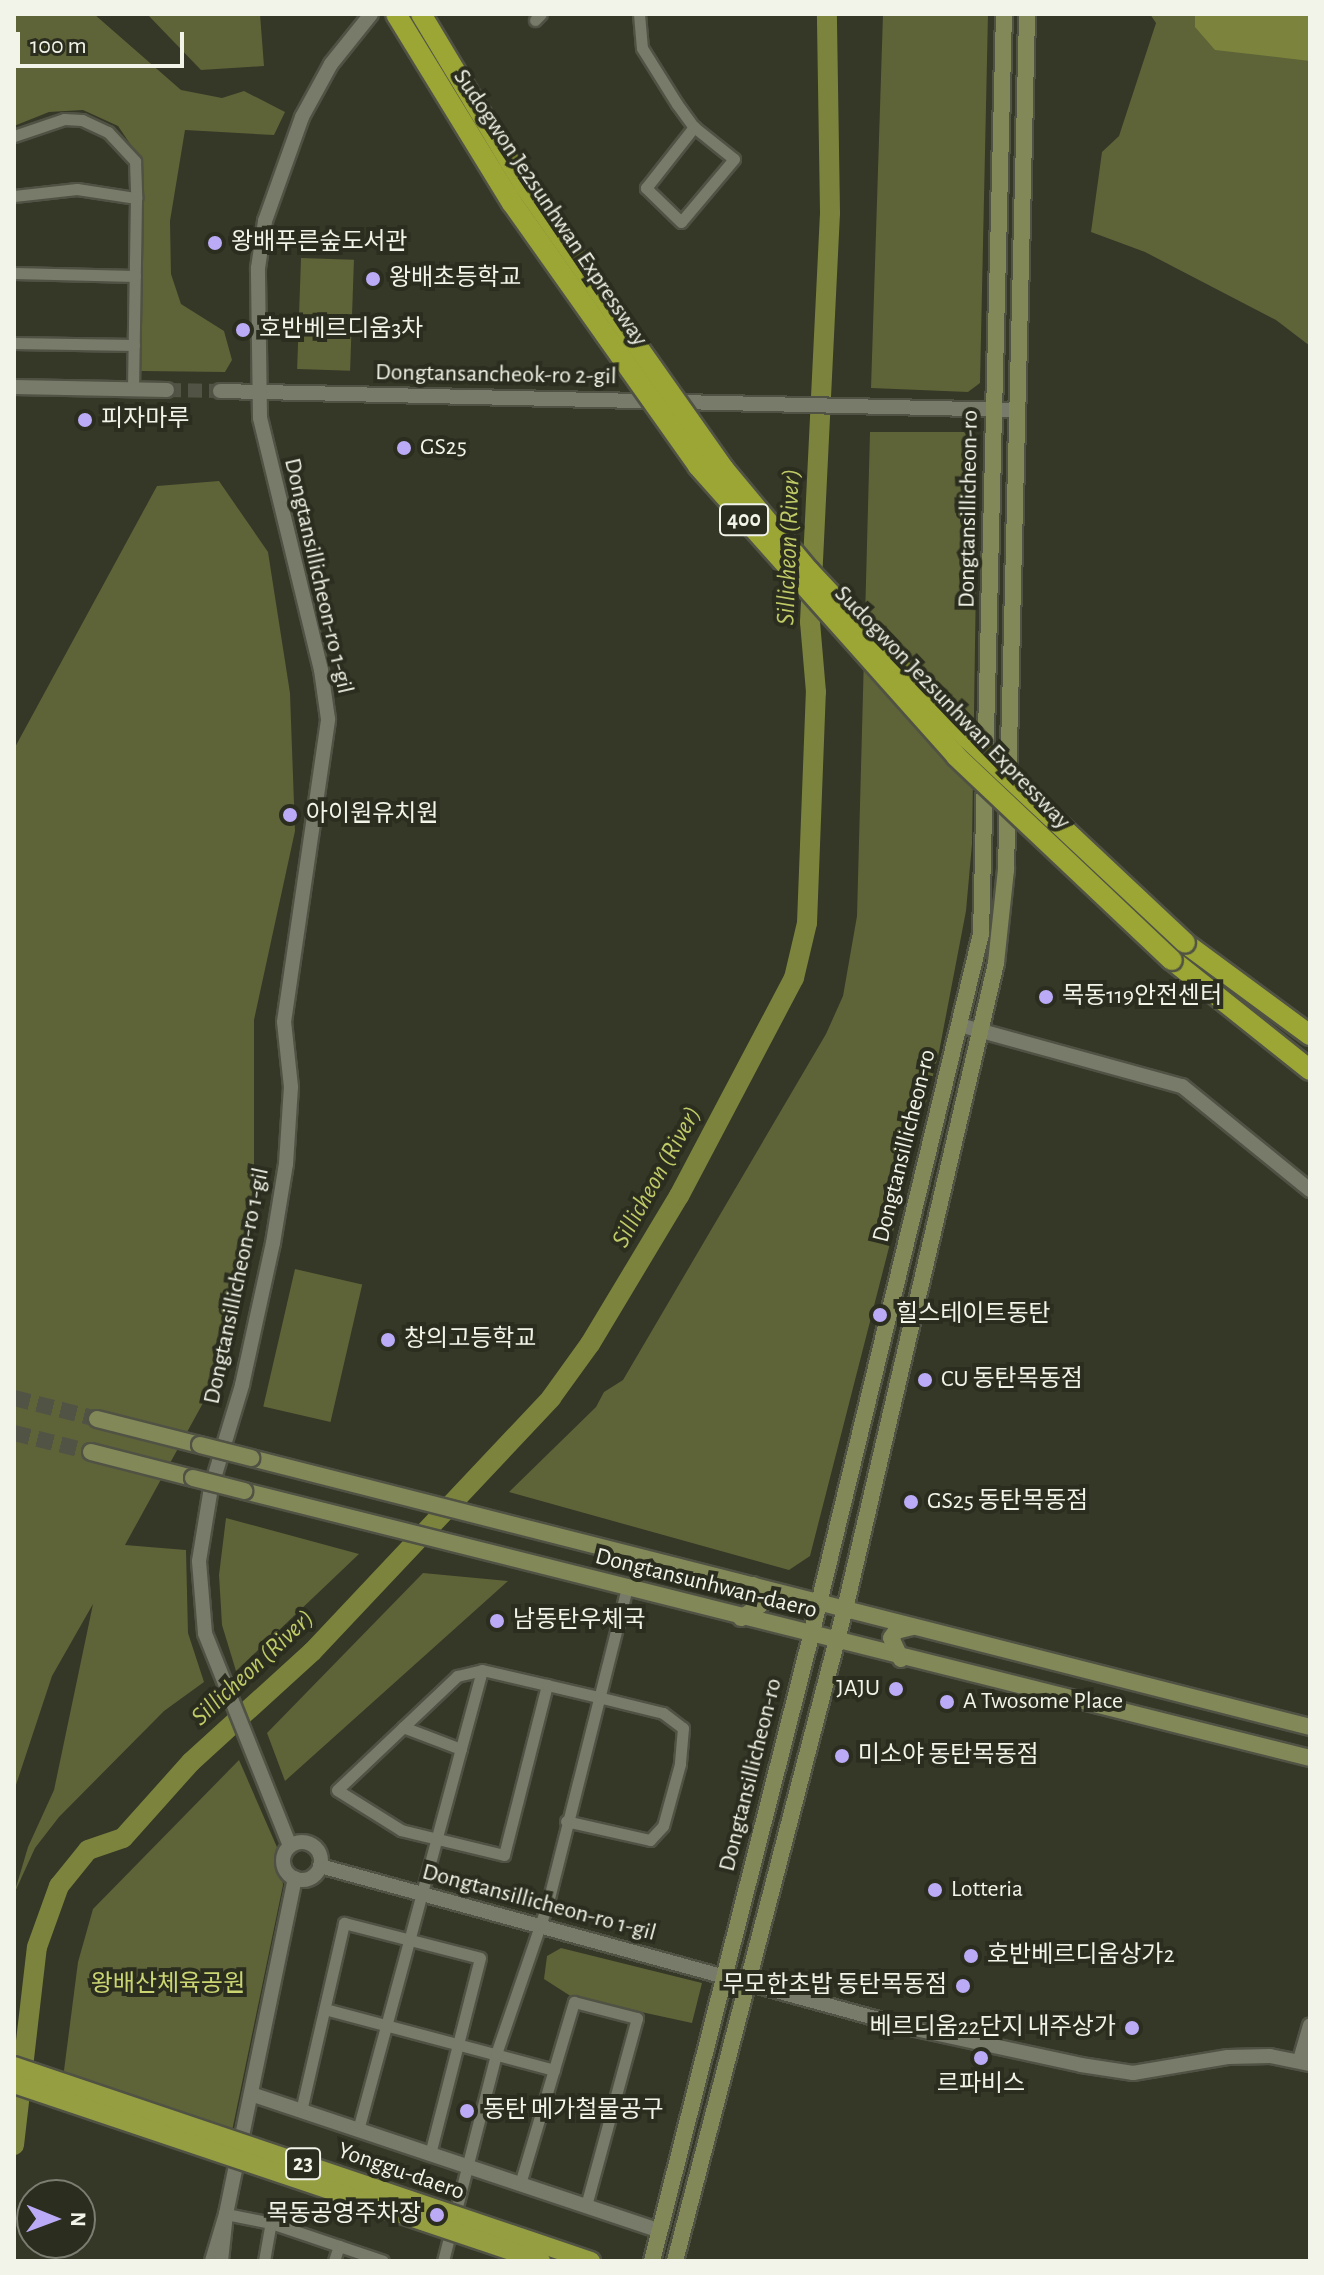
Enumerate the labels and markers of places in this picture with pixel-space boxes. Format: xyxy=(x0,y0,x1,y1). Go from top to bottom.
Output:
place label: 왕배푸른숲도서관 xyxy=(231,229,408,257)
marker: 왕배푸른숲도서관 xyxy=(206,234,224,252)
place label: 왕배초등학교 xyxy=(389,265,521,293)
marker: 왕배초등학교 xyxy=(364,270,382,288)
place label: 호반베르디움3차 xyxy=(259,316,423,344)
marker: 호반베르디움3차 xyxy=(234,321,252,339)
place label: 피자마루 xyxy=(101,406,189,434)
marker: 피자마루 xyxy=(76,411,94,429)
place label: GS25 xyxy=(420,434,467,462)
marker: GS25 xyxy=(395,439,413,457)
place label: 아이원유치원 xyxy=(306,801,438,829)
marker: 아이원유치원 xyxy=(281,806,299,824)
place label: 목동119안전센터 xyxy=(1062,983,1222,1011)
marker: 목동119안전센터 xyxy=(1037,988,1055,1006)
place label: 힐스테이트동탄 xyxy=(896,1301,1051,1329)
marker: 힐스테이트동탄 xyxy=(871,1306,889,1324)
place label: 창의고등학교 xyxy=(404,1326,536,1354)
marker: 창의고등학교 xyxy=(379,1331,397,1349)
place label: CU 동탄목동점 xyxy=(941,1366,1083,1394)
marker: CU 동탄목동점 xyxy=(916,1371,934,1389)
place label: GS25 동탄목동점 xyxy=(927,1488,1088,1516)
marker: GS25 동탄목동점 xyxy=(902,1493,920,1511)
place label: 남동탄우체국 xyxy=(513,1607,645,1635)
marker: 남동탄우체국 xyxy=(488,1612,506,1630)
place label: JAJU xyxy=(836,1675,880,1703)
marker: JAJU xyxy=(887,1680,905,1698)
place label: A Twosome Place xyxy=(963,1688,1123,1716)
marker: A Twosome Place xyxy=(938,1693,956,1711)
place label: 미소야 동탄목동점 xyxy=(858,1742,1039,1770)
marker: 미소야 동탄목동점 xyxy=(833,1747,851,1765)
place label: Lotteria xyxy=(951,1876,1023,1904)
marker: Lotteria xyxy=(926,1881,944,1899)
place label: 호반베르디움상가2 xyxy=(987,1942,1175,1970)
marker: 호반베르디움상가2 xyxy=(962,1947,980,1965)
place label: 무모한초밥 동탄목동점 xyxy=(722,1972,947,2000)
marker: 무모한초밥 동탄목동점 xyxy=(954,1977,972,1995)
place label: 베르디움22단지 내주상가 xyxy=(869,2014,1116,2042)
marker: 베르디움22단지 내주상가 xyxy=(1123,2019,1141,2037)
marker: 르파비스 xyxy=(972,2049,990,2067)
place label: 르파비스 xyxy=(937,2071,1025,2099)
place label: 동탄 메가철물공구 xyxy=(483,2097,664,2125)
marker: 동탄 메가철물공구 xyxy=(458,2102,476,2120)
place label: 목동공영주차장 xyxy=(266,2201,421,2229)
marker: 목동공영주차장 xyxy=(428,2206,446,2224)

